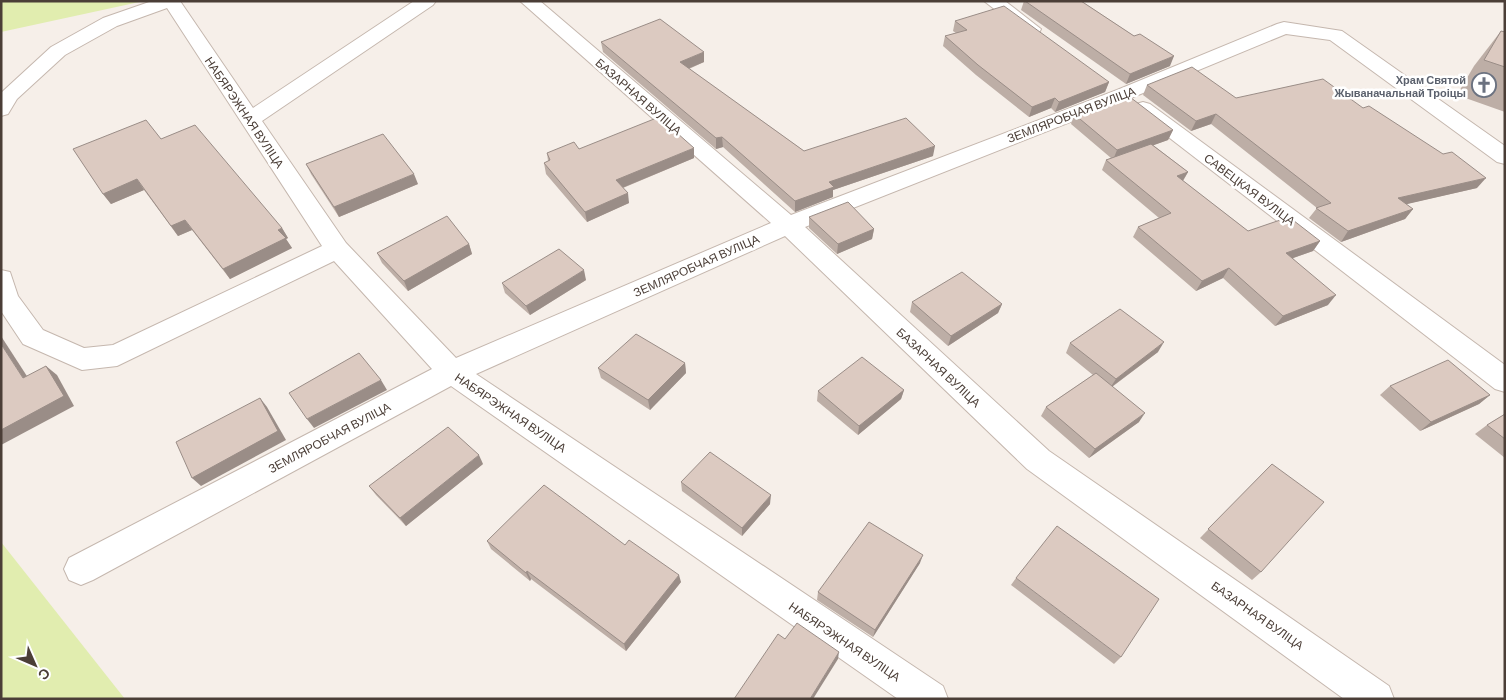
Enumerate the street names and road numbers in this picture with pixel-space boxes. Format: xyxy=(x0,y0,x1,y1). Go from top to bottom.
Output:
street label: НАБЯРЭЖНАЯ ВУЛІЦА xyxy=(202,54,288,171)
street label: БАЗАРНАЯ ВУЛІЦА xyxy=(592,55,685,138)
street label: ЗЕМЛЯРОБЧАЯ ВУЛІЦА xyxy=(1005,83,1137,146)
street label: САВЕЦКАЯ ВУЛІЦА xyxy=(1201,150,1298,229)
street label: ЗЕМЛЯРОБЧАЯ ВУЛІЦА xyxy=(631,231,761,300)
street label: БАЗАРНАЯ ВУЛІЦА xyxy=(894,325,984,410)
street label: НАБЯРЭЖНАЯ ВУЛІЦА xyxy=(452,369,569,455)
street label: ЗЕМЛЯРОБЧАЯ ВУЛІЦА xyxy=(266,399,393,476)
street label: БАЗАРНАЯ ВУЛІЦА xyxy=(1209,578,1307,653)
street label: НАБЯРЭЖНАЯ ВУЛІЦА xyxy=(786,598,903,684)

